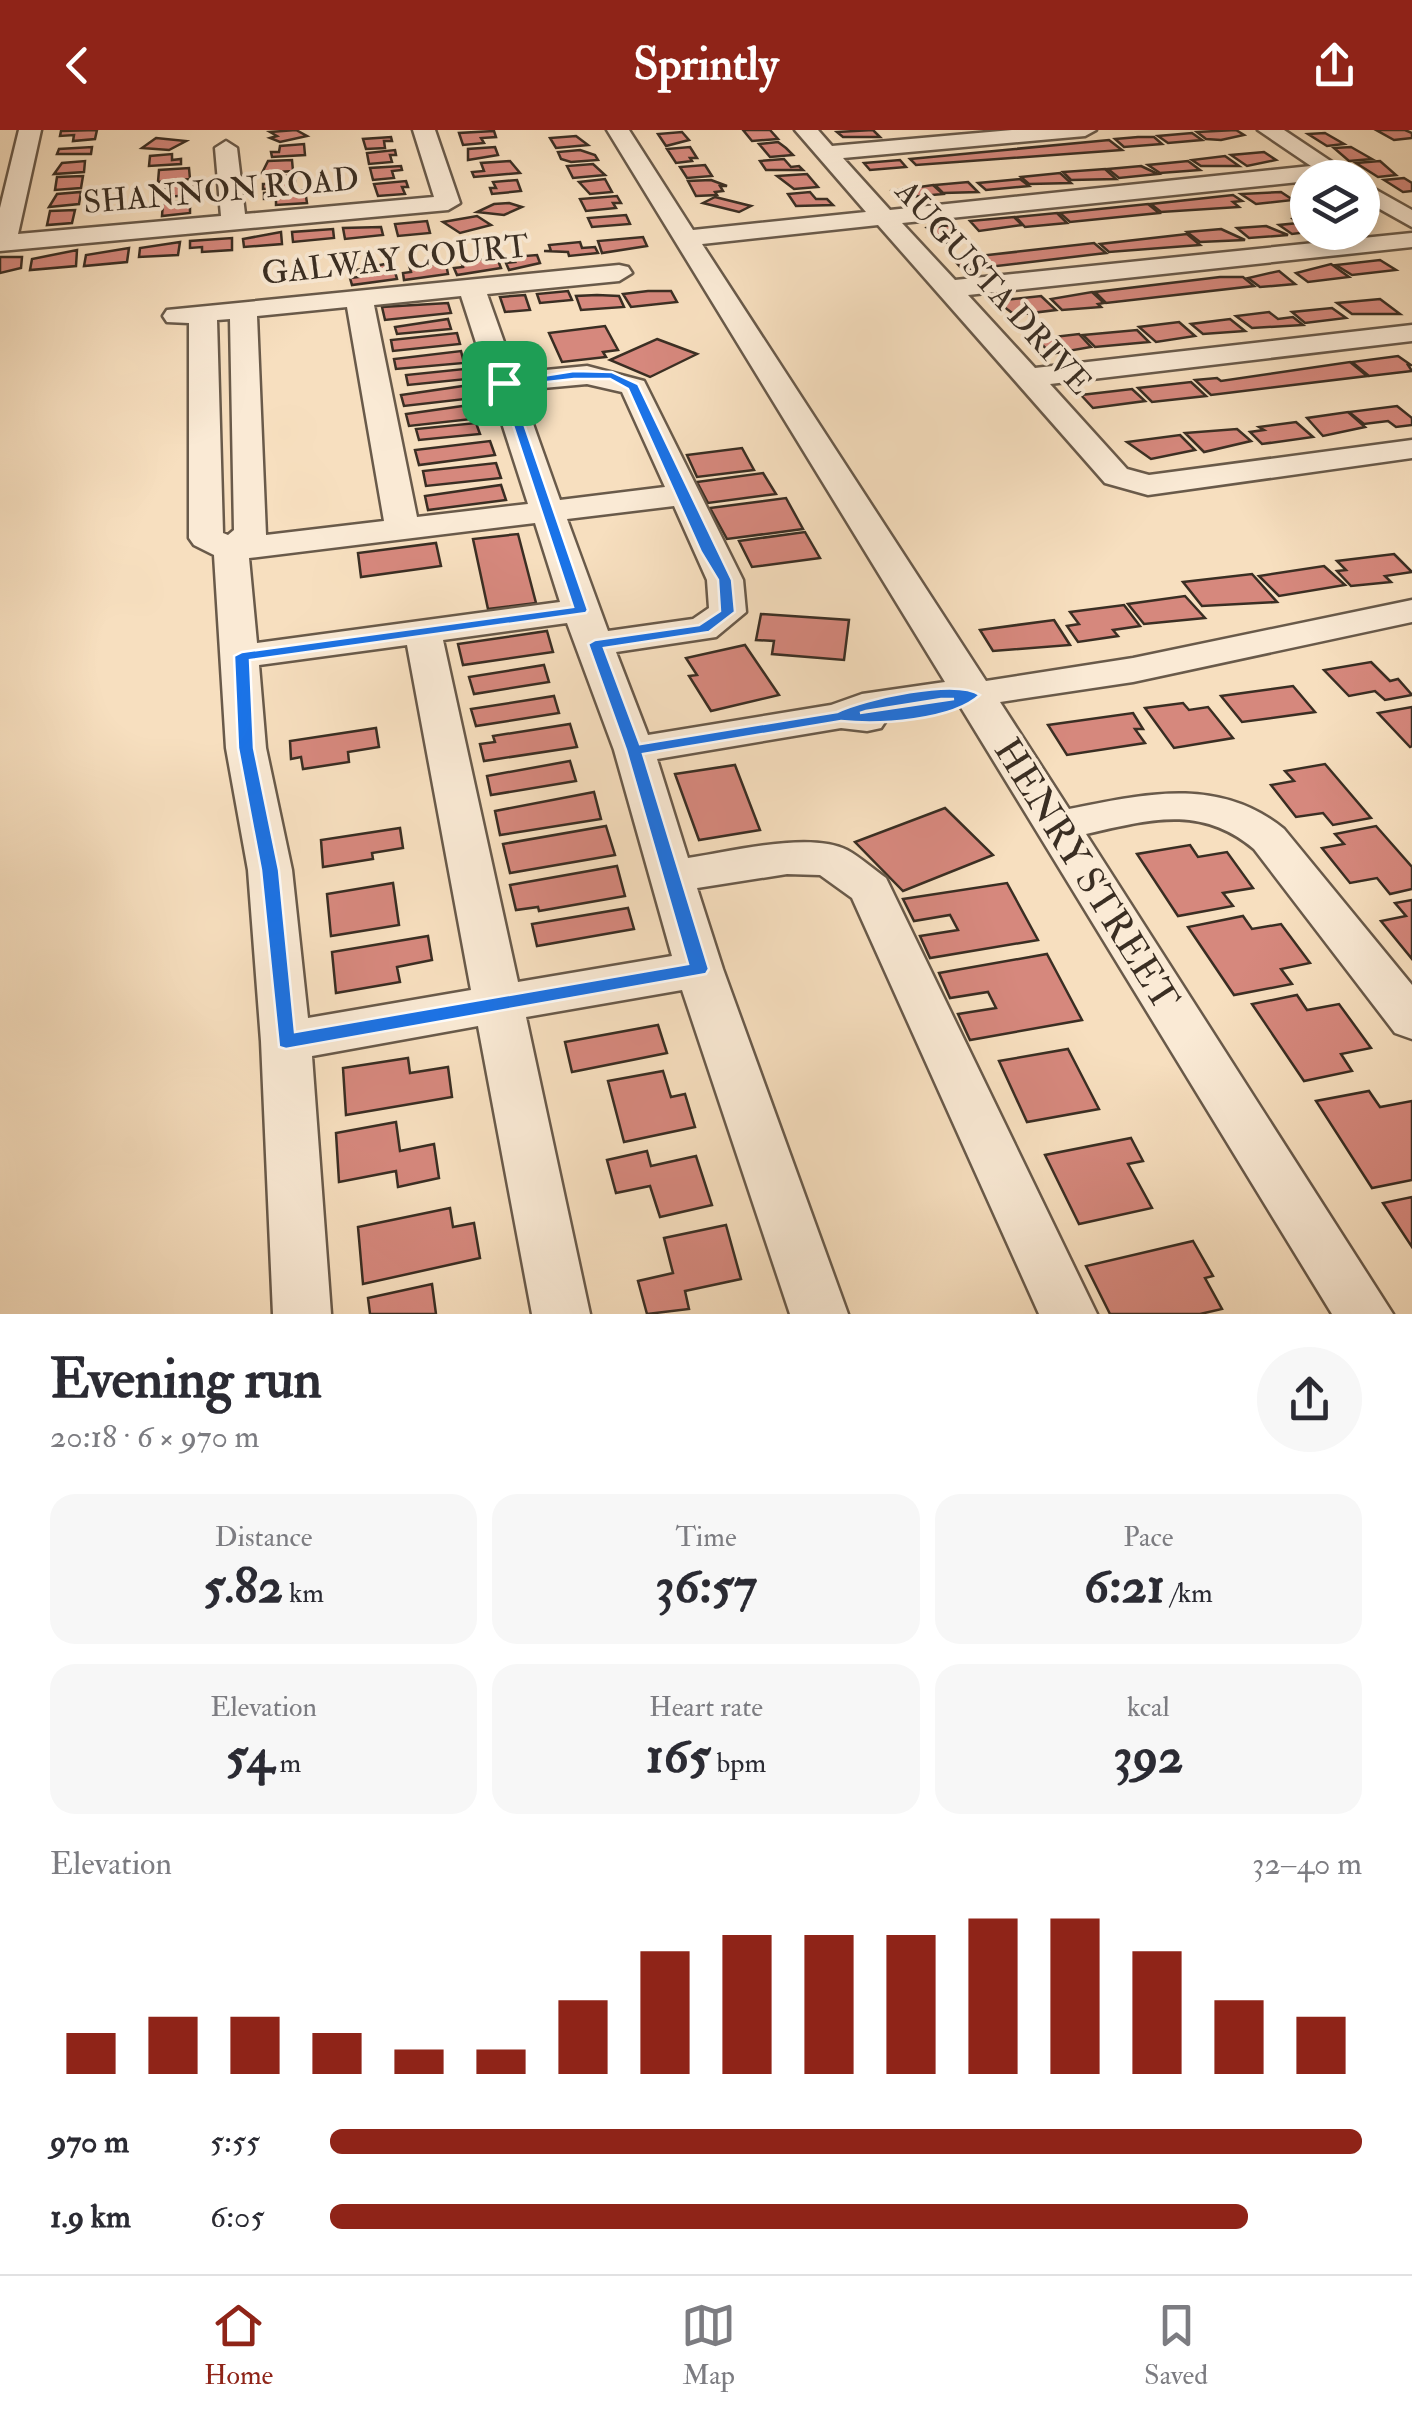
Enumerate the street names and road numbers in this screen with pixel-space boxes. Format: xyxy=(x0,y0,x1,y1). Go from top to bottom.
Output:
street label: SHANNON ROAD xyxy=(82,159,361,223)
street label: AUGUSTA DRIVE xyxy=(886,172,1100,403)
street label: GALWAY COURT xyxy=(260,226,531,294)
street label: HENRY STREET xyxy=(983,729,1189,1020)

